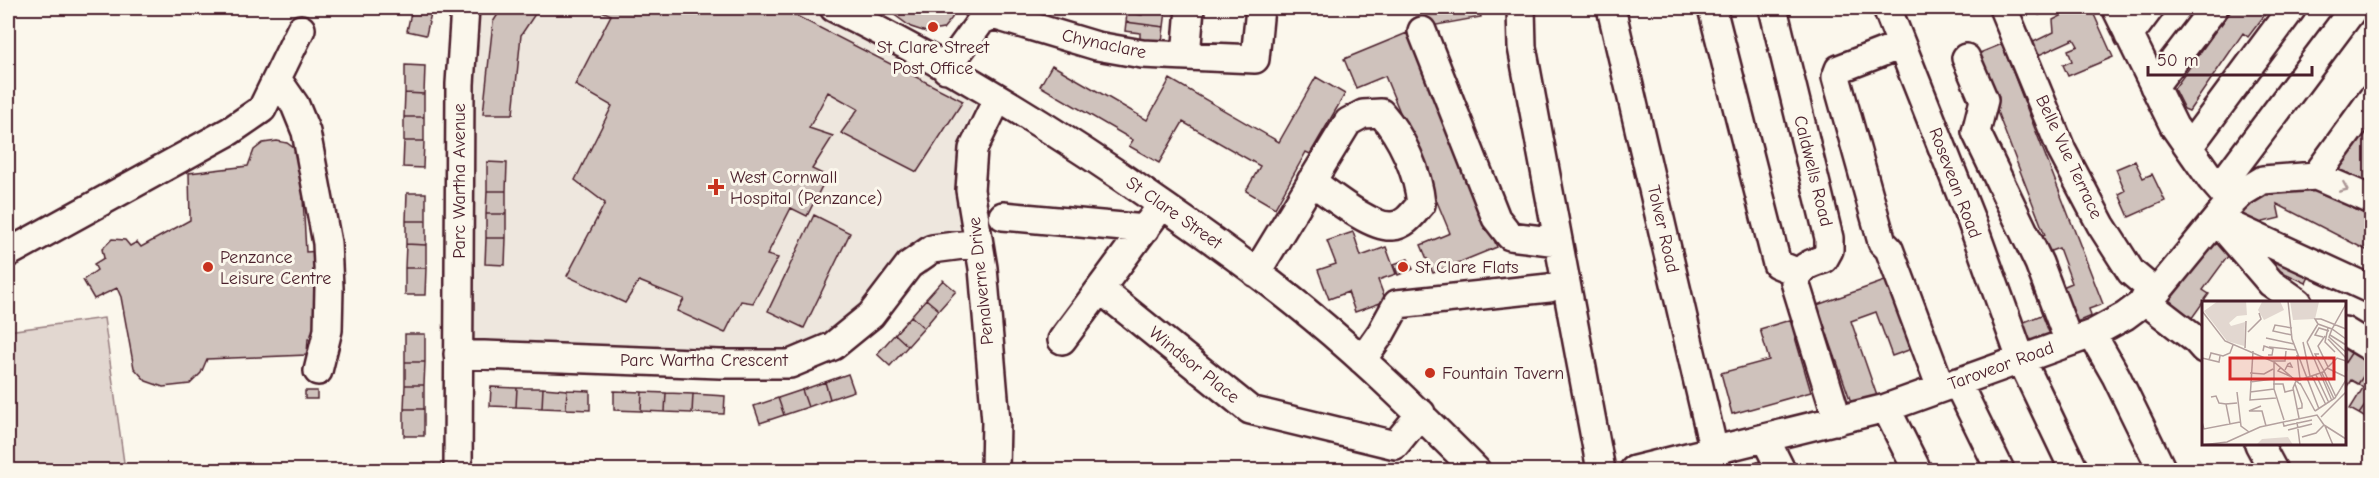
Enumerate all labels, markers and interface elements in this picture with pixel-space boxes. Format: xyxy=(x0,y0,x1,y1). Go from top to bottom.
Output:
marker: St Clare Street Post Office xyxy=(926,20,940,34)
street label: Chynaclare xyxy=(1060,25,1148,63)
place label: St Clare Street Post Office xyxy=(877,37,990,79)
scale bar xyxy=(2148,39,2312,77)
text: 50 m xyxy=(2157,50,2199,71)
street label: Belle Vue Terrace xyxy=(2031,92,2107,222)
street label: Parc Wartha Avenue xyxy=(449,103,470,259)
street label: Caldwells Road xyxy=(1789,113,1837,229)
street label: Rosevean Road xyxy=(1924,125,1986,241)
place label: West Cornwall Hospital (Penzance) xyxy=(730,167,883,209)
street label: St Clare Street xyxy=(1122,172,1227,254)
marker: West Cornwall Hospital (Penzance) xyxy=(707,178,725,196)
one-way arrow xyxy=(2338,181,2349,193)
street label: Tolver Road xyxy=(1643,183,1683,275)
street label: Penalverne Drive xyxy=(964,216,998,346)
place label: Penzance Leisure Centre xyxy=(220,247,331,289)
place label: St Clare Flats xyxy=(1415,257,1518,278)
marker: Penzance Leisure Centre xyxy=(201,260,215,274)
marker: St Clare Flats xyxy=(1396,260,1410,274)
inset map xyxy=(2202,301,2346,445)
street label: Windsor Place xyxy=(1145,322,1243,408)
street label: Taroveor Road xyxy=(1945,337,2057,395)
street label: Parc Wartha Crescent xyxy=(620,350,789,371)
place label: Fountain Tavern xyxy=(1442,363,1564,384)
marker: Fountain Tavern xyxy=(1423,366,1437,380)

